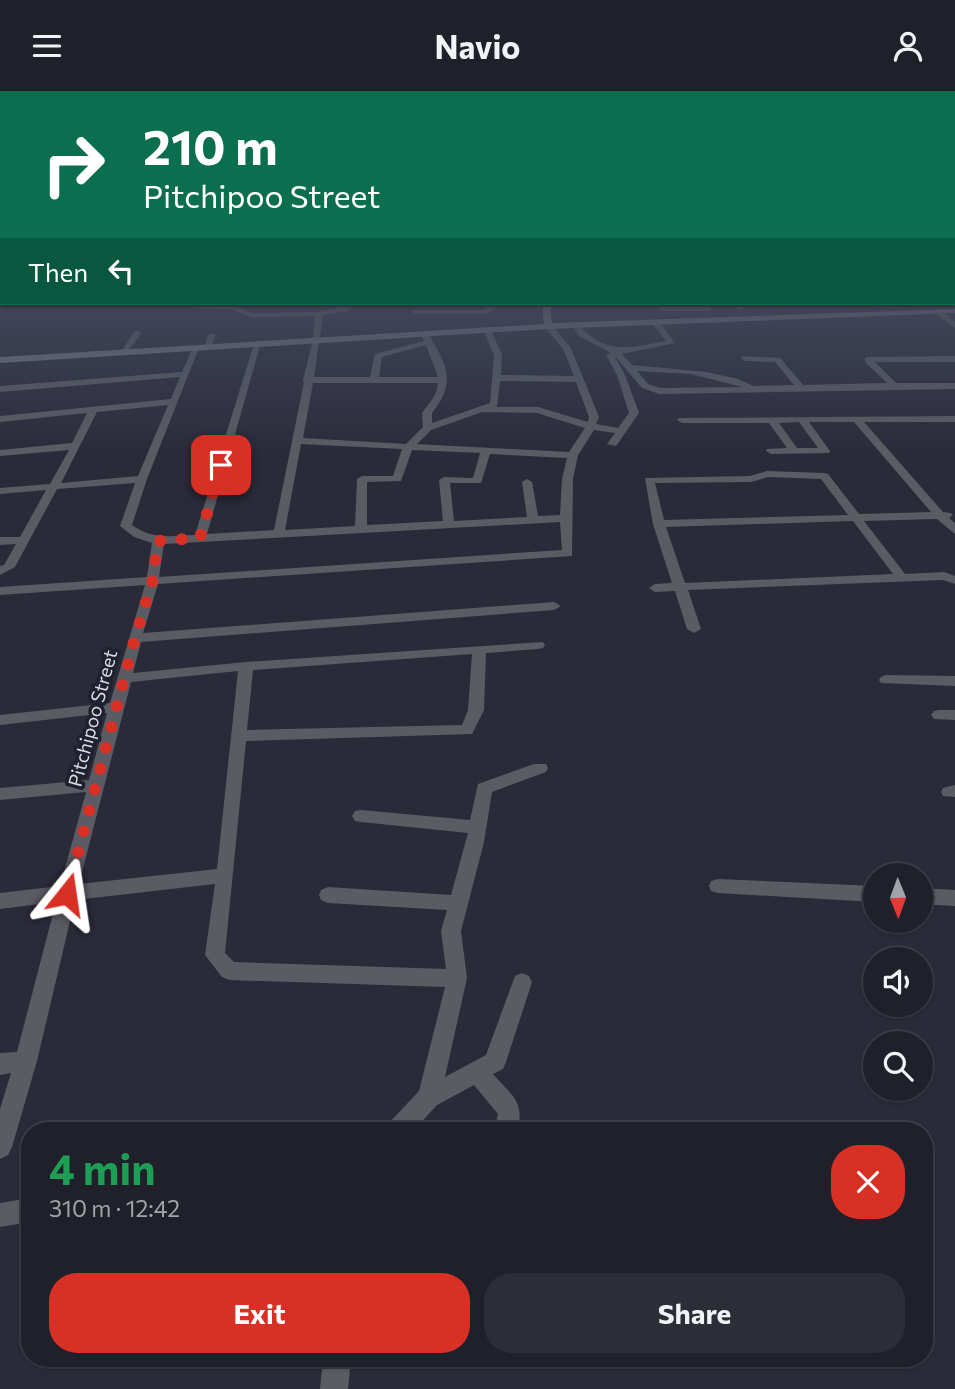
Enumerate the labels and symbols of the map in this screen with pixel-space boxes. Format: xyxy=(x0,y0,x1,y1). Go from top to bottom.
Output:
pin xyxy=(191,435,251,495)
street label: Pitchipoo Street xyxy=(63,647,121,789)
position arrow xyxy=(30,857,104,931)
north arrow xyxy=(863,863,933,933)

